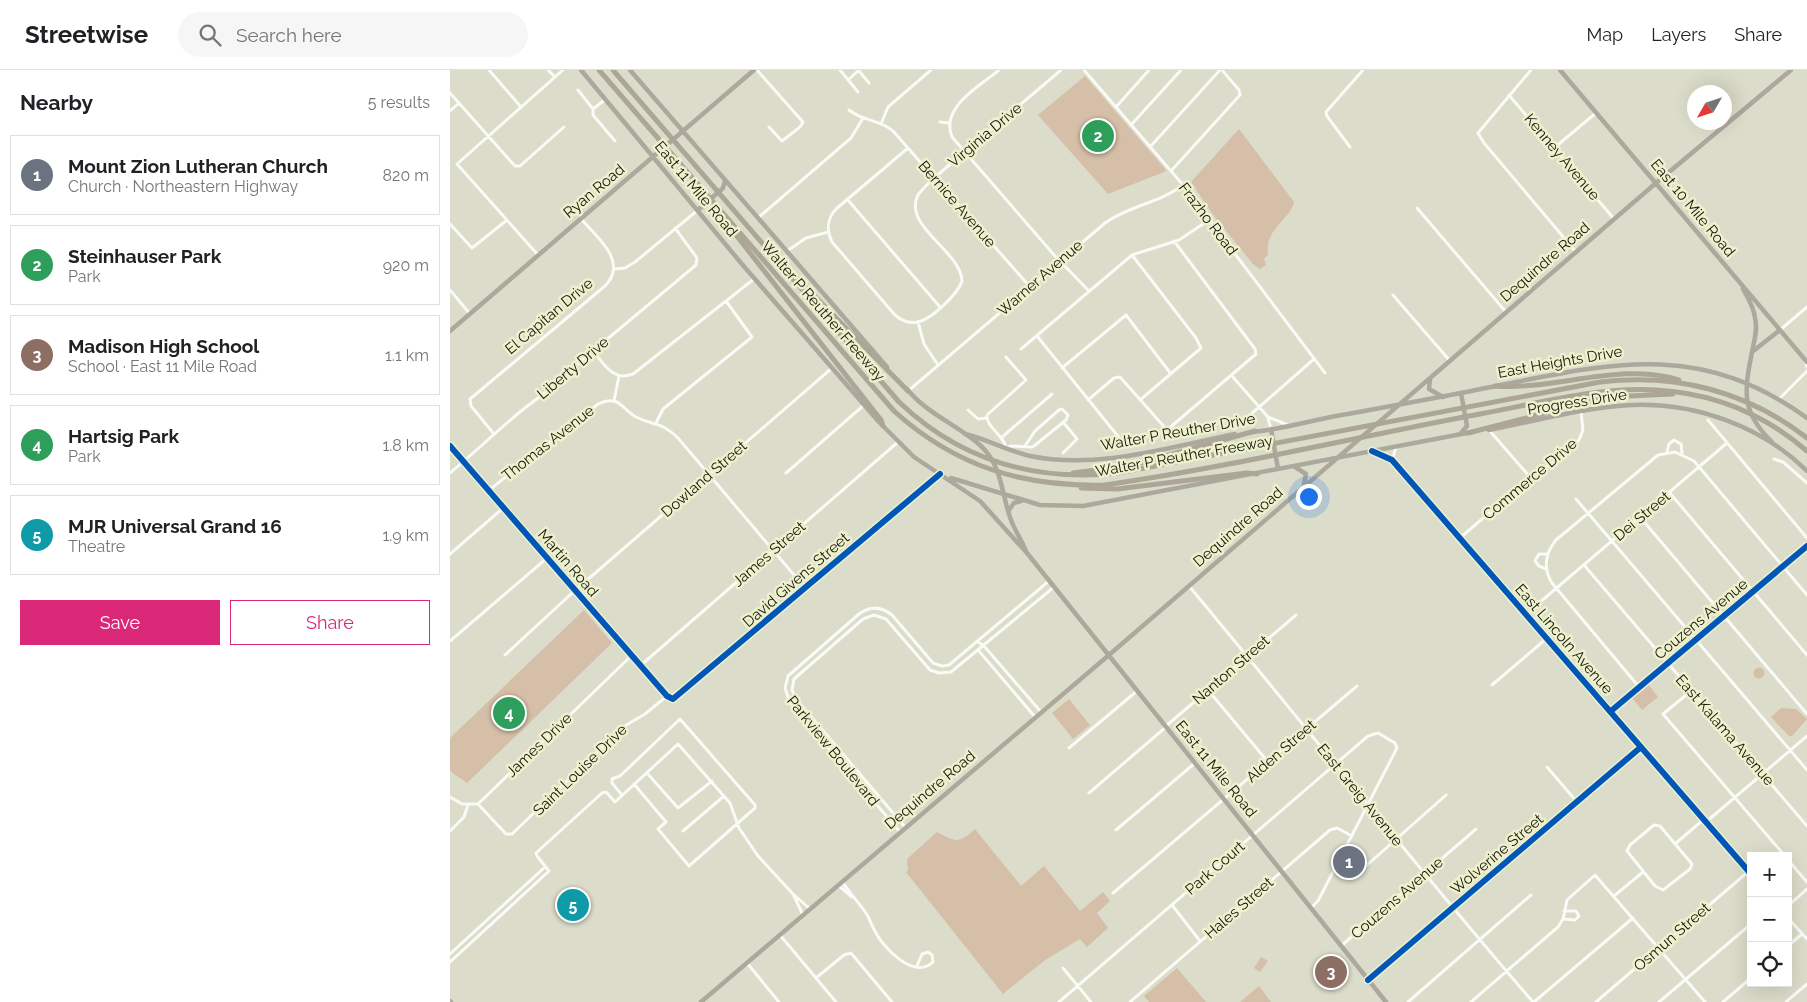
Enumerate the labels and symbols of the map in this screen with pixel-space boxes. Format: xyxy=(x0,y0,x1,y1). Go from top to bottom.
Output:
north arrow xyxy=(1687,85,1732,130)
street label: Virginia Drive xyxy=(944,99,1026,171)
street label: Kenney Avenue xyxy=(1520,110,1604,204)
pin: 2 xyxy=(1082,117,1114,155)
street label: East 11 Mile Road xyxy=(651,138,741,240)
street label: East 10 Mile Road xyxy=(1647,156,1739,260)
street label: Bernice Avenue xyxy=(914,157,1000,251)
street label: Ryan Road xyxy=(560,160,628,222)
street label: Frazho Road xyxy=(1175,179,1241,259)
street label: Dequindre Road xyxy=(1497,218,1593,306)
street label: Warner Avenue xyxy=(994,236,1086,320)
street label: Walter P Reuther Freeway xyxy=(757,237,889,385)
street label: El Capitan Drive xyxy=(501,274,597,358)
street label: Liberty Drive xyxy=(534,333,613,403)
street label: East Heights Drive xyxy=(1496,342,1624,382)
street label: Progress Drive xyxy=(1526,385,1628,419)
street label: Thomas Avenue xyxy=(498,401,598,485)
street label: Walter P Reuther Drive xyxy=(1099,409,1257,454)
street label: Walter P Reuther Freeway xyxy=(1094,432,1274,480)
street label: Commerce Drive xyxy=(1479,434,1581,524)
street label: Dowland Street xyxy=(658,437,750,521)
street label: Dequindre Road xyxy=(1190,483,1286,571)
your location xyxy=(1296,484,1322,510)
street label: Dei Street xyxy=(1610,487,1674,545)
street label: James Street xyxy=(729,518,809,590)
street label: Martin Road xyxy=(534,526,602,600)
street label: David Givens Street xyxy=(739,529,853,631)
street label: Couzens Avenue xyxy=(1651,575,1751,663)
street label: East Lincoln Avenue xyxy=(1511,580,1617,698)
street label: Nanton Street xyxy=(1189,632,1273,708)
street label: East Kalama Avenue xyxy=(1672,671,1778,789)
street label: Parkview Boulevard xyxy=(783,692,883,810)
pin: 4 xyxy=(493,694,525,732)
street label: James Drive xyxy=(502,709,576,781)
street label: Alden Street xyxy=(1242,716,1320,786)
street label: East 11 Mile Road xyxy=(1172,717,1260,821)
street label: Saint Louise Drive xyxy=(529,721,631,819)
street label: East Greig Avenue xyxy=(1313,740,1407,850)
street label: Dequindre Road xyxy=(881,747,979,833)
street label: Wolverine Street xyxy=(1447,810,1547,898)
street label: Park Court xyxy=(1182,837,1248,899)
pin: 1 xyxy=(1333,843,1365,881)
street label: Couzens Avenue xyxy=(1347,853,1447,943)
street label: Hales Street xyxy=(1201,873,1277,943)
pin: 5 xyxy=(557,886,589,924)
street label: Osmun Street xyxy=(1630,899,1714,975)
pin: 3 xyxy=(1315,953,1347,991)

